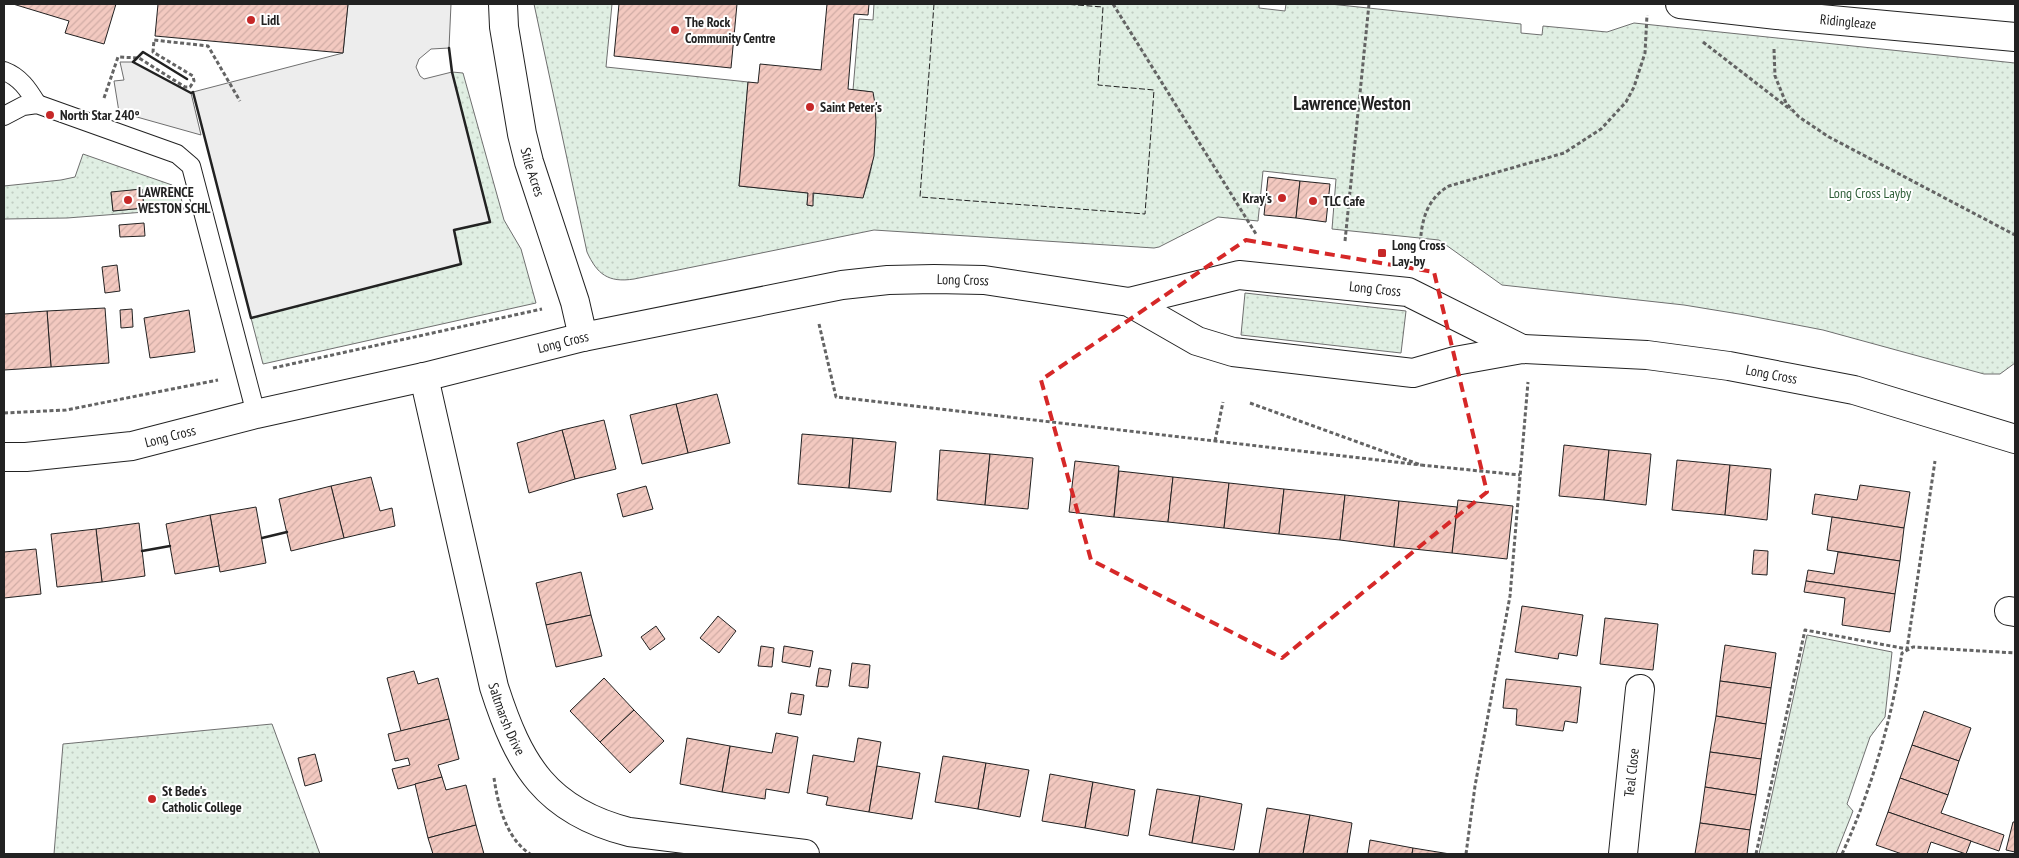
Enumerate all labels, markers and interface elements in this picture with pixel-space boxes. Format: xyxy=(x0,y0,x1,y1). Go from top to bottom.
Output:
street label: Ridingleaze xyxy=(1819,10,1877,33)
place label: Lidl xyxy=(261,11,280,29)
place label: The Rock Community Centre xyxy=(685,13,776,47)
marker: Lidl xyxy=(245,14,257,26)
marker: The Rock Community Centre xyxy=(669,24,681,36)
district label: Lawrence Weston xyxy=(1293,91,1411,115)
place label: Saint Peter's xyxy=(820,98,882,116)
marker: Saint Peter's xyxy=(804,101,816,113)
place label: North Star 240° xyxy=(60,106,140,124)
marker: North Star 240° xyxy=(44,109,56,121)
street label: Stile Acres xyxy=(517,146,549,199)
place label: LAWRENCE WESTON SCHL xyxy=(137,183,211,217)
park label: Long Cross Layby xyxy=(1829,184,1912,202)
place label: Kray's xyxy=(1242,189,1272,207)
marker: Kray's xyxy=(1276,192,1288,204)
place label: TLC Cafe xyxy=(1323,192,1365,210)
marker: LAWRENCE WESTON SCHL xyxy=(122,194,134,206)
marker: TLC Cafe xyxy=(1307,195,1319,207)
place label: Long Cross Lay-by xyxy=(1392,236,1446,270)
marker: Long Cross Lay-by xyxy=(1376,247,1388,259)
street label: Long Cross xyxy=(937,270,991,290)
street label: Long Cross xyxy=(1348,277,1402,300)
street label: Long Cross xyxy=(536,327,590,357)
street label: Long Cross xyxy=(1744,360,1799,388)
street label: Long Cross xyxy=(143,421,198,451)
street label: Saltmarsh Drive xyxy=(484,681,529,759)
street label: Teal Close xyxy=(1620,747,1643,798)
place label: St Bede's Catholic College xyxy=(162,782,242,816)
marker: St Bede's Catholic College xyxy=(146,793,158,805)

